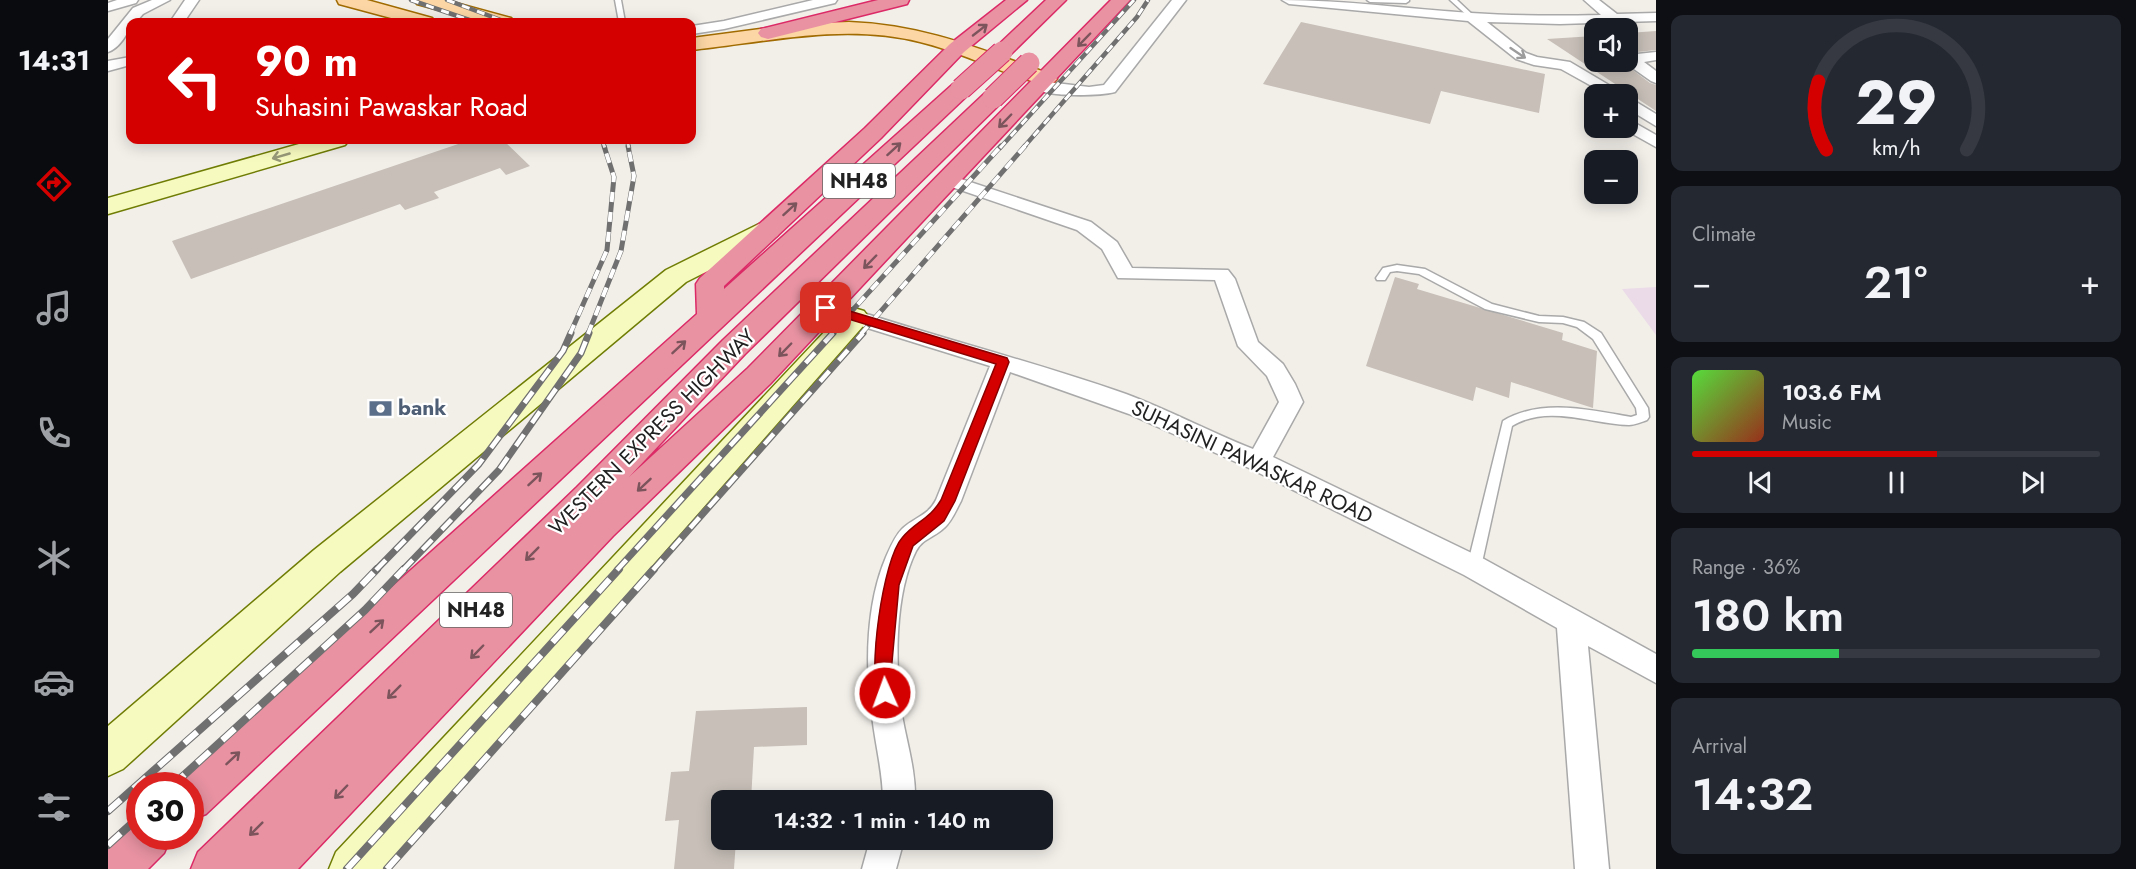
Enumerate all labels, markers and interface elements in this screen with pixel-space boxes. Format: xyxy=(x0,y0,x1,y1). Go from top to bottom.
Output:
map controls xyxy=(1584,18,1638,204)
button: sound xyxy=(1584,18,1638,72)
one-way arrow xyxy=(972,23,988,36)
text: 90 m xyxy=(255,31,358,92)
one-way arrow xyxy=(1076,32,1091,47)
text: 14:31 xyxy=(18,41,90,80)
icon: left xyxy=(156,42,234,120)
one-way arrow xyxy=(1509,47,1526,59)
text: 29 xyxy=(1855,57,1937,147)
button: + xyxy=(1584,84,1638,138)
text: Suhasini Pawaskar Road xyxy=(255,87,528,126)
one-way arrow xyxy=(998,113,1012,128)
text: km/h xyxy=(1872,132,1920,163)
one-way arrow xyxy=(886,143,901,157)
button: − xyxy=(1584,150,1638,204)
one-way arrow xyxy=(272,151,291,162)
icon: directions xyxy=(33,163,75,205)
road number: NH48 xyxy=(823,164,895,198)
one-way arrow xyxy=(783,202,798,216)
text: Climate xyxy=(1692,220,1756,249)
text: 21° xyxy=(1864,250,1927,315)
one-way arrow xyxy=(863,254,877,269)
text: − xyxy=(1692,259,1711,306)
text: + xyxy=(2080,259,2100,306)
pin xyxy=(800,282,851,333)
icon: music xyxy=(33,287,75,329)
icon: arrive xyxy=(809,291,842,324)
street label: WESTERN EXPRESS HIGHWAY xyxy=(542,322,762,542)
one-way arrow xyxy=(671,340,686,354)
one-way arrow xyxy=(778,342,792,357)
text: 103.6 FM xyxy=(1782,376,1881,408)
place label: bank xyxy=(398,393,446,423)
street label: SUHASINI PAWASKAR ROAD xyxy=(1126,393,1378,531)
bank icon: bank xyxy=(367,395,393,421)
text: Music xyxy=(1782,408,1832,437)
icon: phone xyxy=(33,412,75,454)
icon: previous xyxy=(1744,466,1777,499)
icon: pause xyxy=(1880,466,1913,499)
icon: next xyxy=(2016,466,2049,499)
one-way arrow xyxy=(528,472,543,487)
one-way arrow xyxy=(637,477,652,492)
icon: climate xyxy=(33,537,75,579)
one-way arrow xyxy=(525,546,540,561)
text: Range · 36% xyxy=(1692,553,1800,582)
text: 180 km xyxy=(1692,583,1844,648)
road number: NH48 xyxy=(440,593,512,627)
one-way arrow xyxy=(369,619,384,633)
one-way arrow xyxy=(470,645,484,660)
icon: car xyxy=(33,661,75,703)
position arrow xyxy=(853,661,917,725)
one-way arrow xyxy=(387,684,401,699)
text: Arrival xyxy=(1692,732,1747,761)
one-way arrow xyxy=(226,751,241,765)
text: 14:32 xyxy=(1692,762,1813,827)
speed limit sign: 30 xyxy=(126,772,204,850)
one-way arrow xyxy=(333,784,348,799)
icon: filters xyxy=(33,786,75,828)
text: 14:32 · 1 min · 140 m xyxy=(774,804,990,836)
one-way arrow xyxy=(248,822,263,836)

